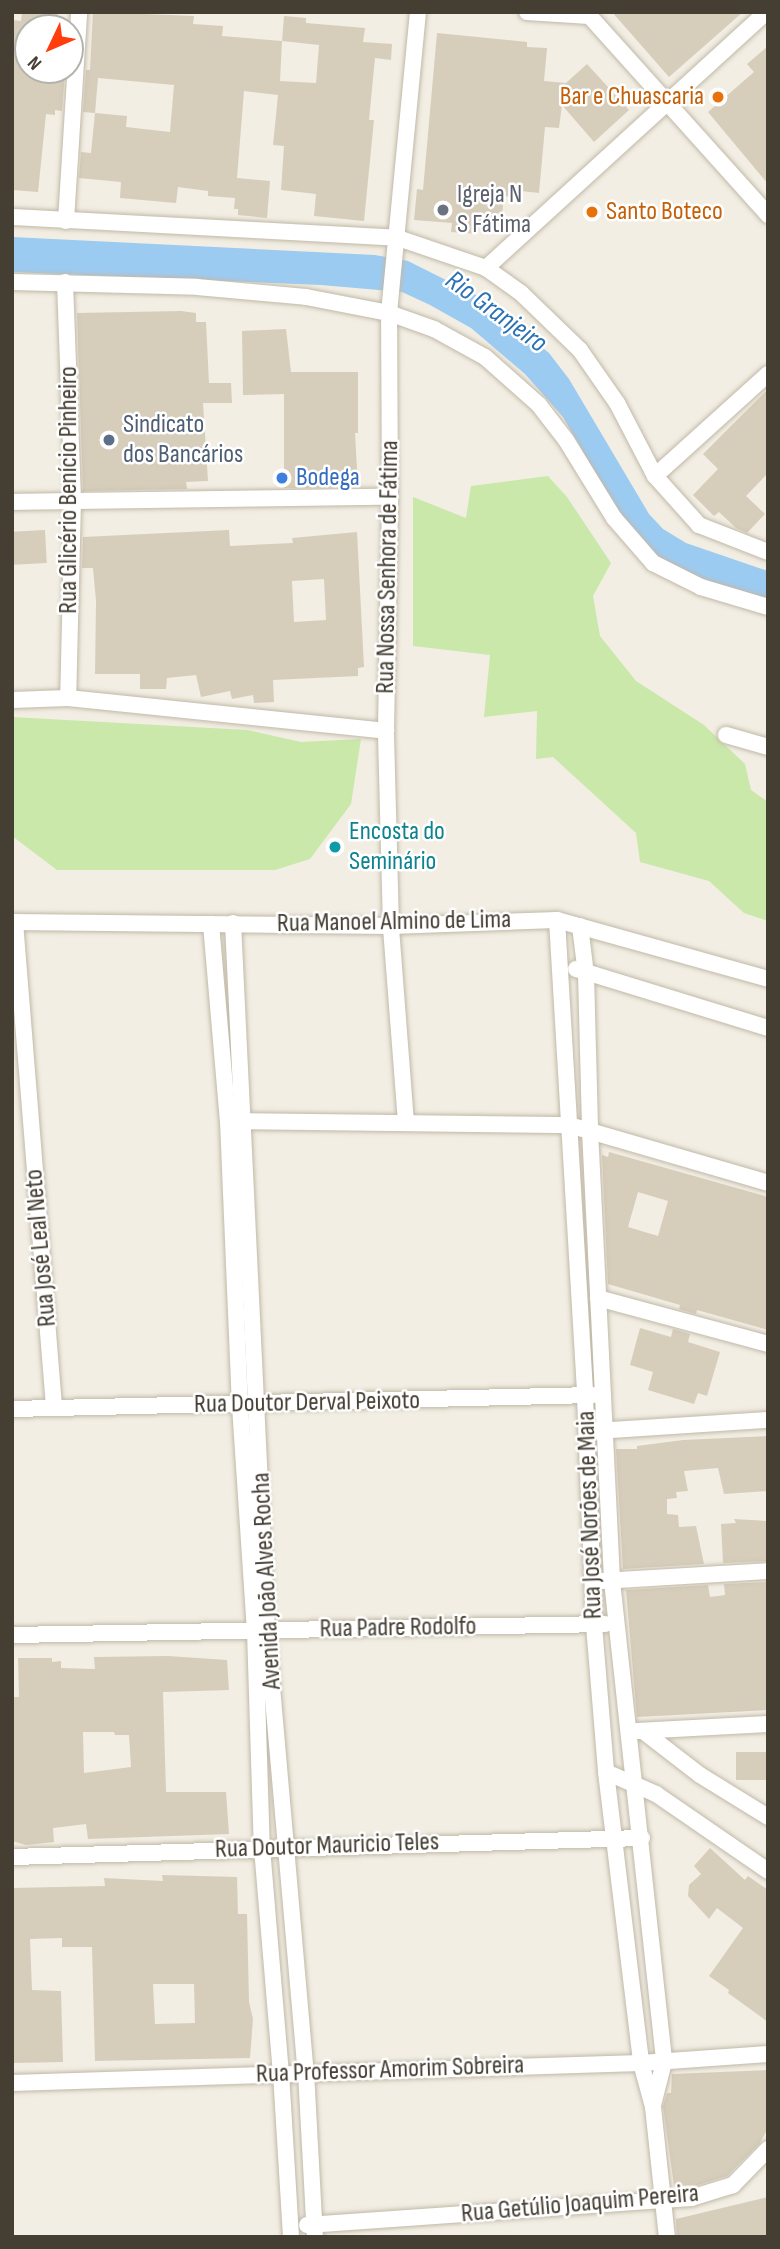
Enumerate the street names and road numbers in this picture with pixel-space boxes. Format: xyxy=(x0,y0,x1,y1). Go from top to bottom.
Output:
street label: Rua Glicério Benício Pinheiro xyxy=(53,366,85,614)
street label: Rua Nossa Senhora de Fátima xyxy=(370,440,406,694)
street label: Rua Manoel Almino de Lima xyxy=(277,904,511,940)
street label: Rua José Leal Neto xyxy=(19,1168,63,1328)
street label: Rua Doutor Derval Peixoto xyxy=(194,1385,420,1421)
street label: Rua José Norões de Maia xyxy=(571,1410,609,1620)
street label: Avenida João Alves Rocha xyxy=(246,1472,288,1690)
street label: Rua Padre Rodolfo xyxy=(319,1611,477,1645)
street label: Rua Doutor Mauricio Teles xyxy=(214,1826,440,1866)
street label: Rua Professor Amorim Sobreira xyxy=(255,2050,525,2090)
street label: Rua Getúlio Joaquim Pereira xyxy=(460,2178,700,2230)

